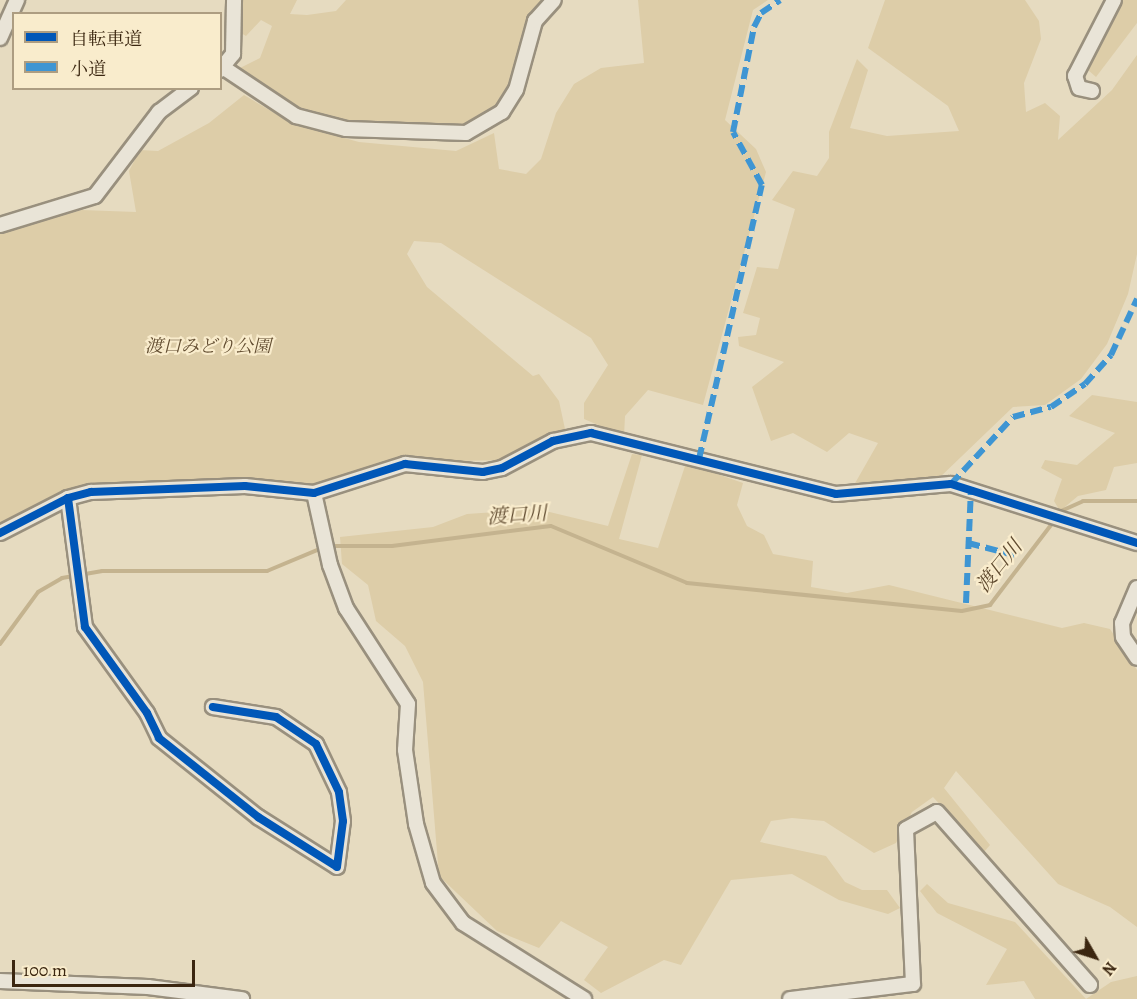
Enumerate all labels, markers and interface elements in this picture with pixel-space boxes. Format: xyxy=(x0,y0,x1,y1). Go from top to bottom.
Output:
legend xyxy=(12,12,222,90)
text: 自転車道 xyxy=(70,27,142,51)
text: 小道 xyxy=(70,57,106,81)
park label: 渡口みどり公園 xyxy=(145,335,271,357)
water label: 渡口川 xyxy=(486,501,548,529)
water label: 渡口川 xyxy=(971,535,1027,597)
north arrow xyxy=(1065,927,1125,987)
scale bar xyxy=(15,948,198,986)
text: N xyxy=(1097,957,1121,980)
text: 100 m xyxy=(23,958,67,982)

